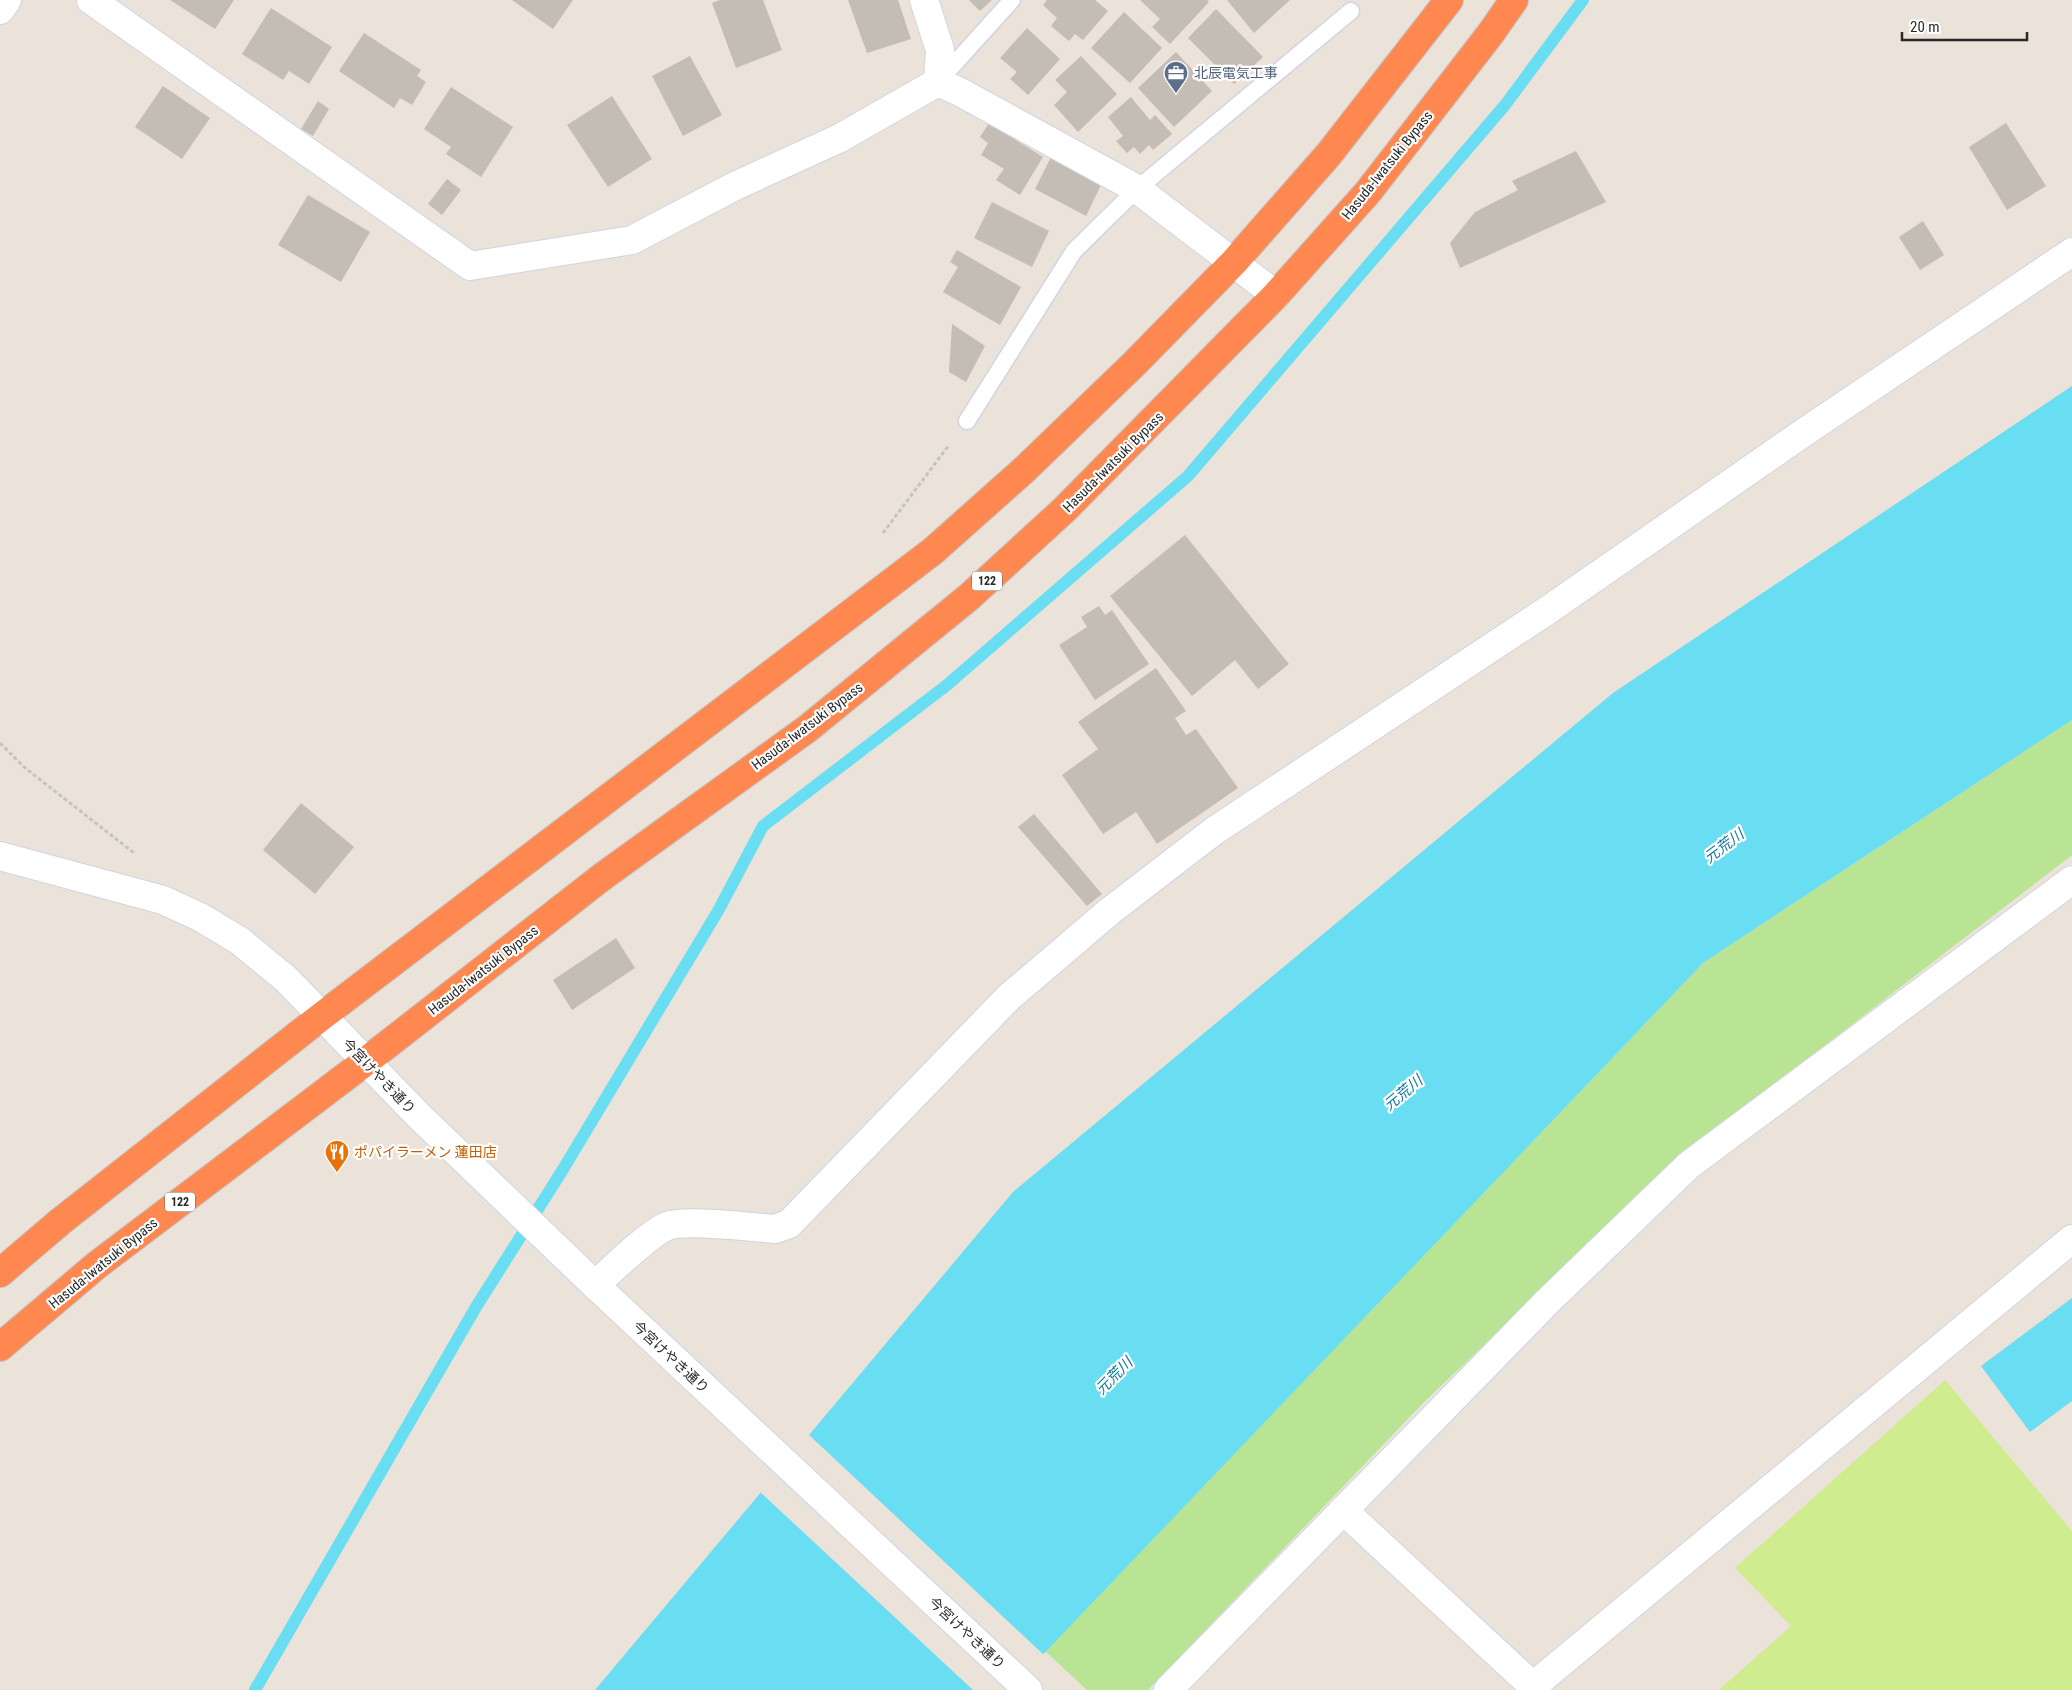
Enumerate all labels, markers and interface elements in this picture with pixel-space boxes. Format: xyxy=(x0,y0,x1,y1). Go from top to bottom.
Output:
scale bar xyxy=(1902,10,2027,42)
text: 20 m xyxy=(1910,18,1940,36)
office icon: 北辰電気工事 xyxy=(1163,60,1189,94)
place label: 北辰電気工事 xyxy=(1194,65,1278,81)
street label: Hasuda-Iwatsuki Bypass xyxy=(1338,108,1436,222)
street label: Hasuda-Iwatsuki Bypass xyxy=(1060,409,1166,515)
road number: 122 xyxy=(972,572,1002,590)
street label: Hasuda-Iwatsuki Bypass xyxy=(748,679,866,773)
water label: 元荒川 xyxy=(1701,824,1749,867)
street label: Hasuda-Iwatsuki Bypass xyxy=(425,922,541,1018)
street label: 今宮けやき通り xyxy=(339,1035,419,1117)
water label: 元荒川 xyxy=(1380,1070,1428,1114)
restaurant icon: ポパイラーメン 蓮田店 xyxy=(324,1139,350,1173)
place label: ポパイラーメン 蓮田店 xyxy=(354,1144,497,1160)
road number: 122 xyxy=(165,1192,195,1212)
street label: Hasuda-Iwatsuki Bypass xyxy=(46,1214,160,1312)
street label: 今宮けやき通り xyxy=(630,1318,712,1396)
water label: 元荒川 xyxy=(1092,1352,1138,1398)
street label: 今宮けやき通り xyxy=(926,1594,1008,1672)

